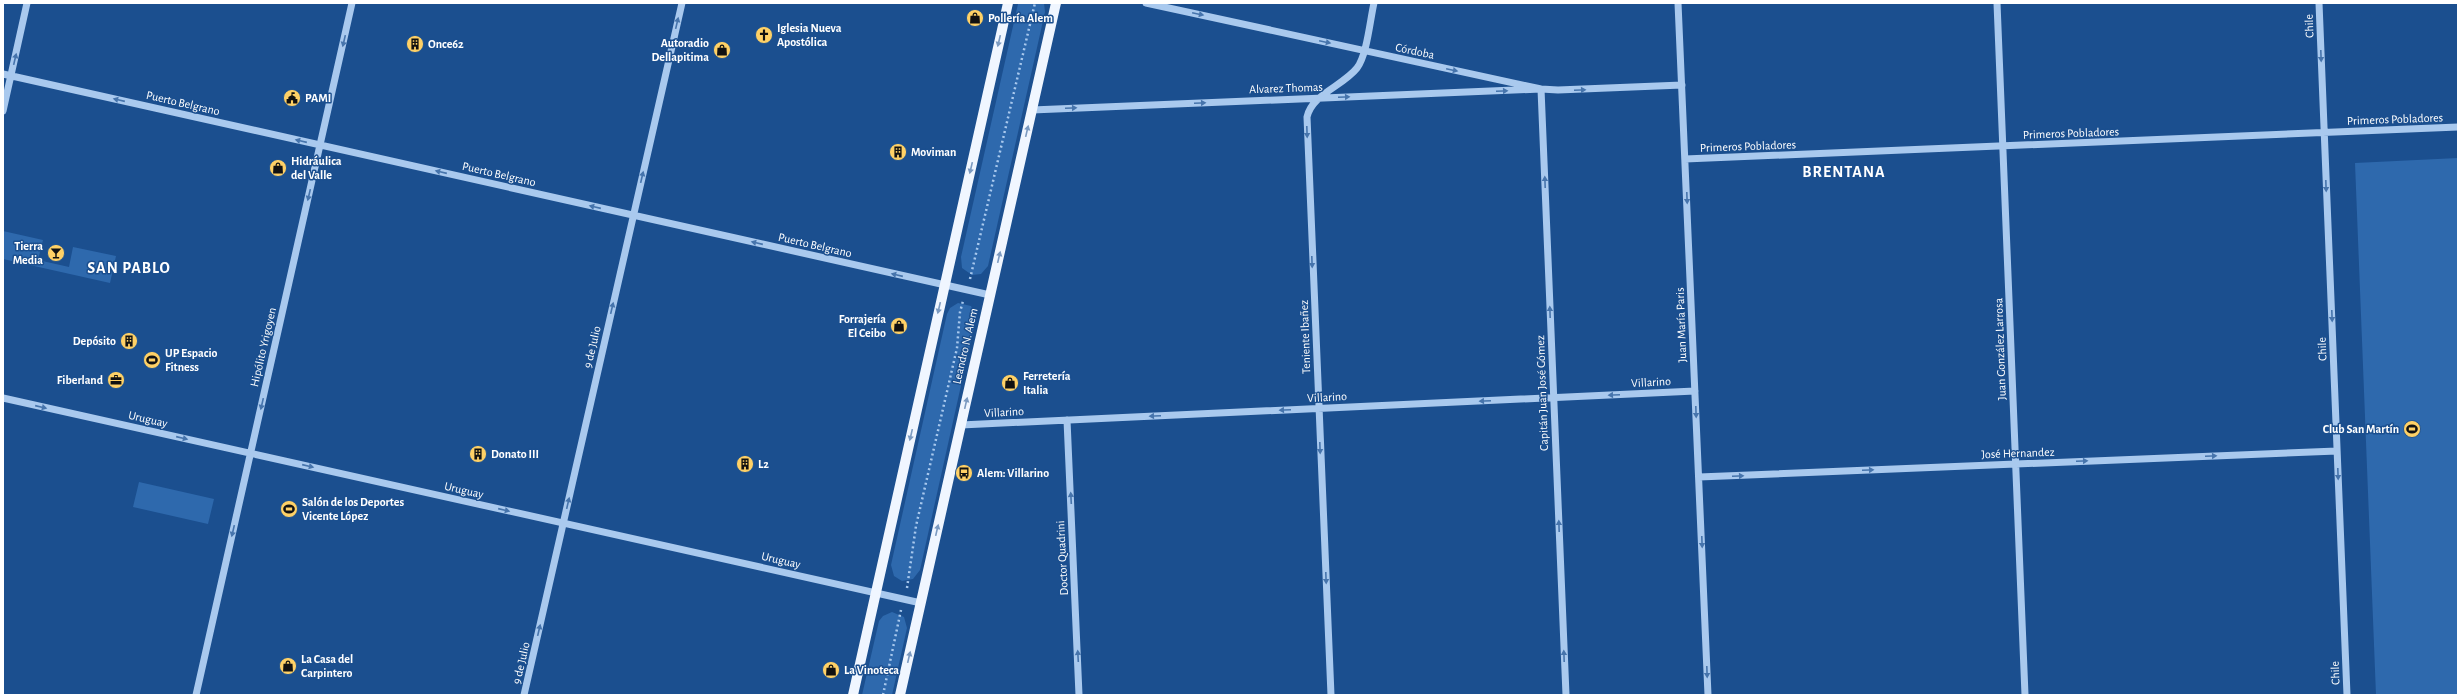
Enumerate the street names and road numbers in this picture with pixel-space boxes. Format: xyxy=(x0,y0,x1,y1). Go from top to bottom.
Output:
street label: Chile xyxy=(2303,14,2315,38)
street label: Córdoba xyxy=(1394,41,1436,61)
street label: Alvarez Thomas xyxy=(1249,81,1323,95)
street label: Puerto Belgrano xyxy=(145,89,221,117)
street label: Primeros Pobladores xyxy=(2347,111,2443,127)
street label: Primeros Pobladores xyxy=(2023,125,2119,141)
street label: Primeros Pobladores xyxy=(1700,138,1796,154)
street label: Puerto Belgrano xyxy=(461,160,537,188)
street label: Puerto Belgrano xyxy=(777,231,853,259)
street label: Juan María Paris xyxy=(1674,287,1688,363)
street label: Juan González Larrosa xyxy=(1992,297,2008,400)
street label: Teniente Ibañez xyxy=(1298,300,1312,374)
street label: Hipólito Yrigoyen xyxy=(248,306,279,388)
street label: Leandro N. Alem xyxy=(950,307,980,385)
street label: 9 de Julio xyxy=(581,325,603,369)
street label: Capitán Juan José Gómez xyxy=(1534,335,1550,451)
street label: Chile xyxy=(2316,337,2328,361)
street label: Villarino xyxy=(1631,375,1671,389)
street label: Villarino xyxy=(1307,390,1347,404)
street label: Villarino xyxy=(984,405,1024,419)
street label: Uruguay xyxy=(127,409,169,430)
street label: José Hernandez xyxy=(1981,446,2055,460)
street label: Uruguay xyxy=(443,480,485,501)
street label: Doctor Quadrini xyxy=(1054,520,1071,596)
street label: Uruguay xyxy=(760,550,802,571)
street label: 9 de Julio xyxy=(510,641,532,685)
street label: Chile xyxy=(2329,661,2341,685)

